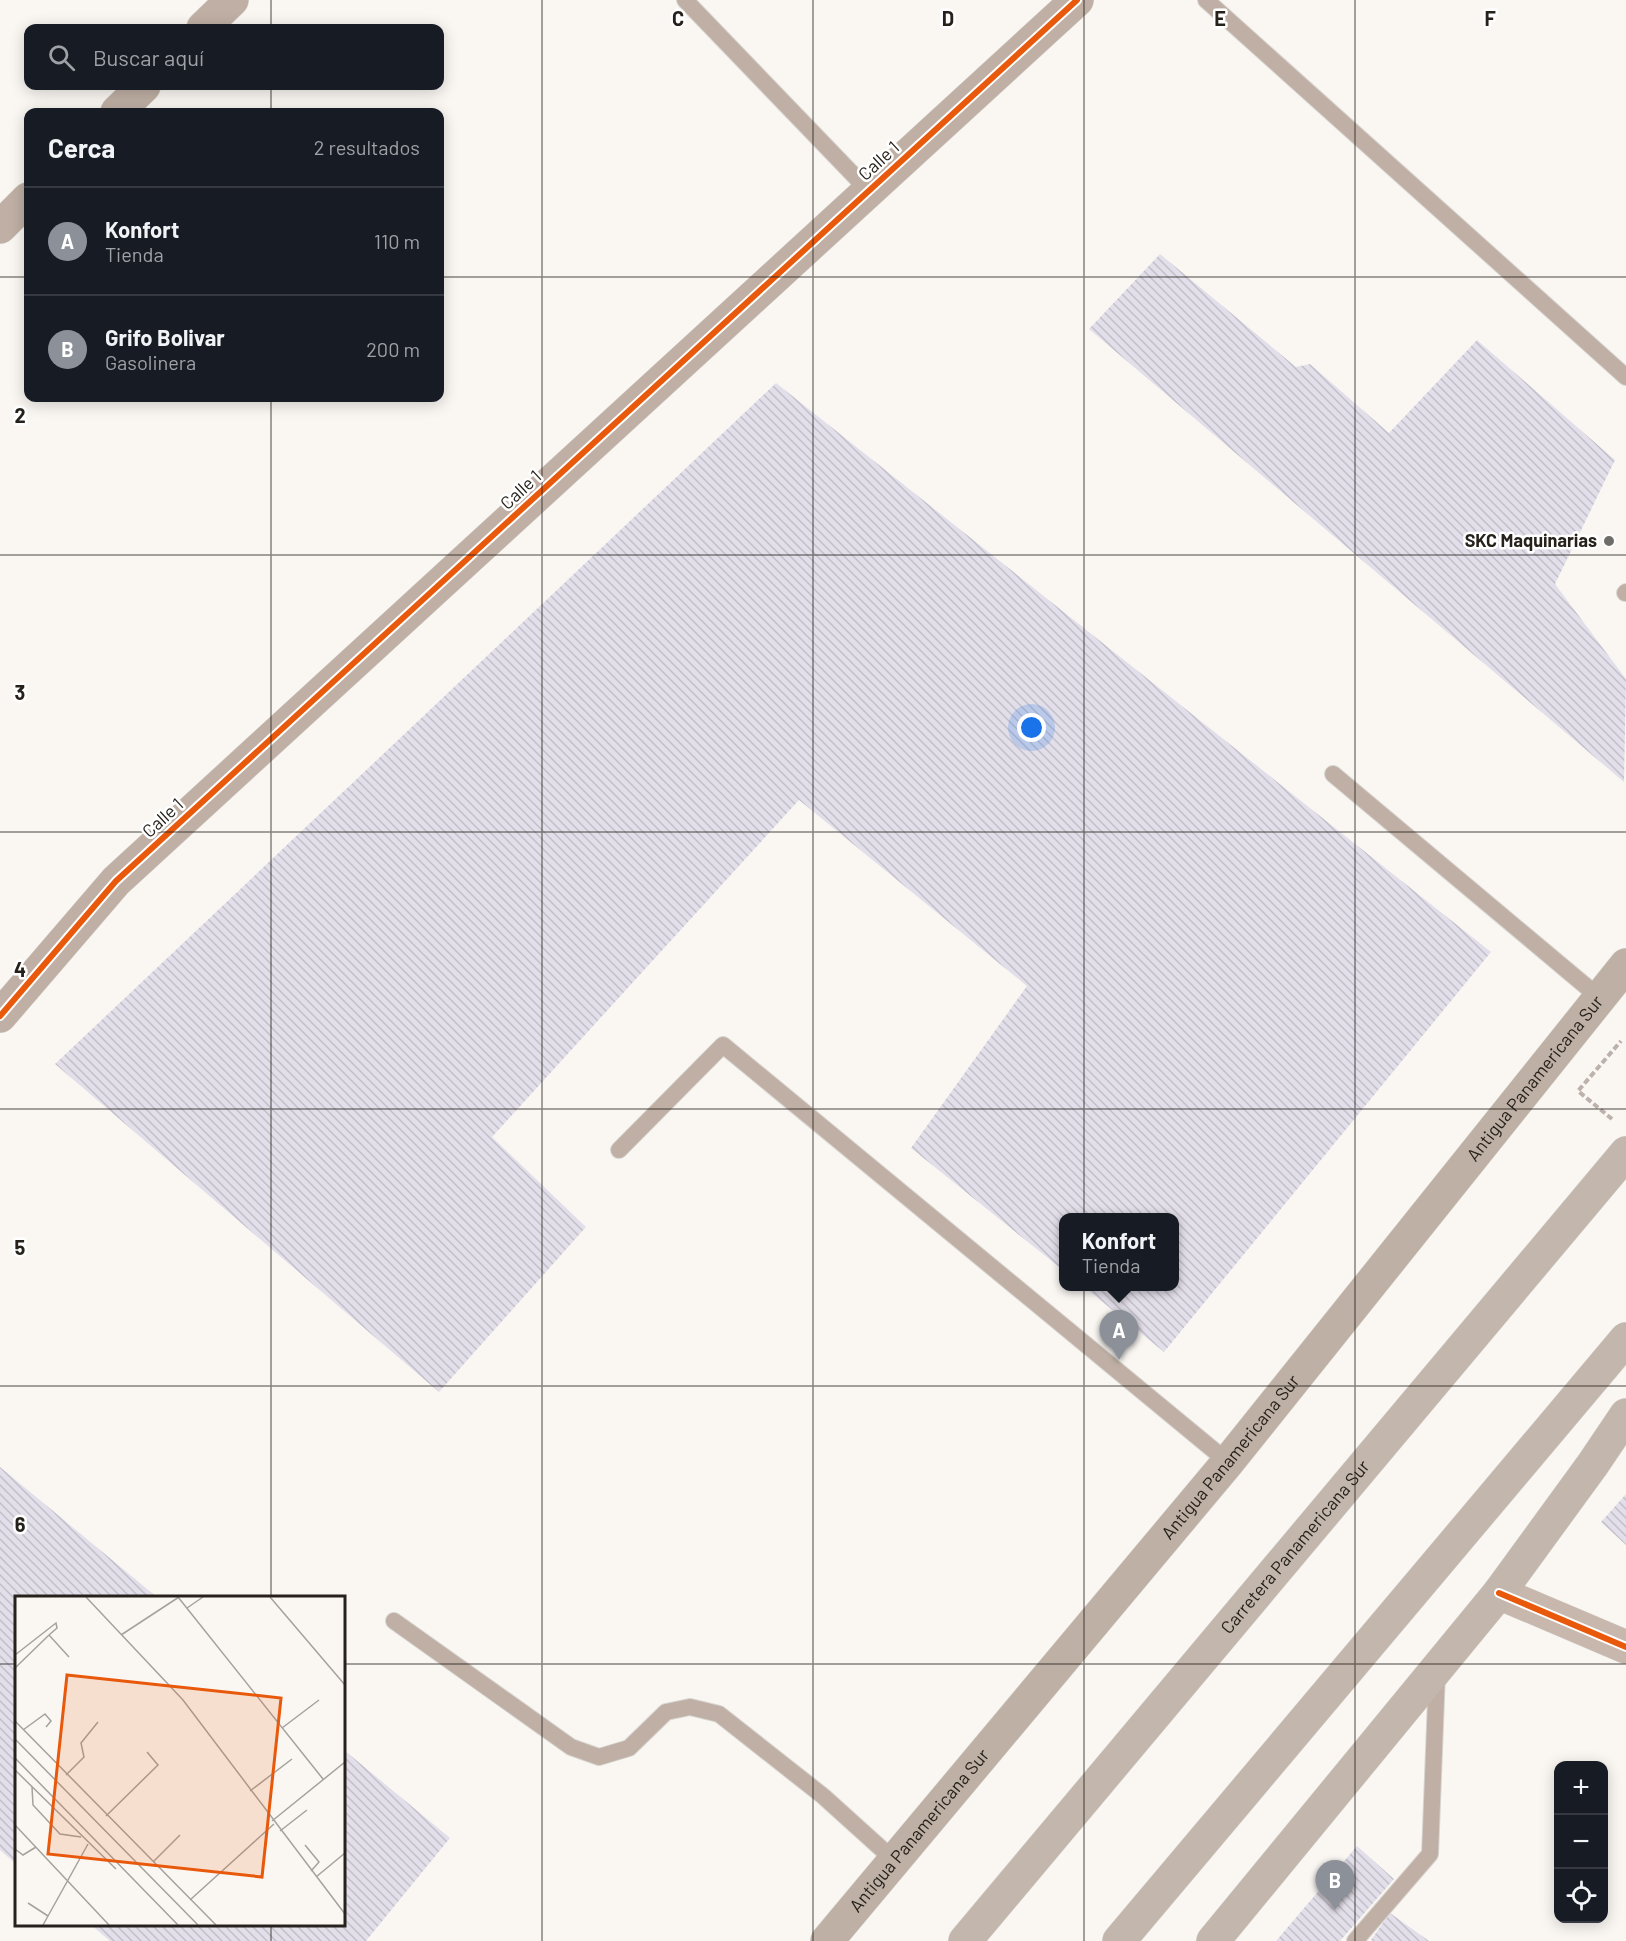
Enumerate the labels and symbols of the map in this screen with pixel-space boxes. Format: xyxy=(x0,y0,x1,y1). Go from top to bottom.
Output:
text: C xyxy=(672,6,684,30)
text: D xyxy=(942,6,954,30)
text: E xyxy=(1214,6,1226,30)
text: F xyxy=(1484,6,1496,30)
street label: Calle 1 xyxy=(853,136,903,185)
text: 2 xyxy=(14,403,26,427)
street label: Calle 1 xyxy=(495,465,545,514)
place label: SKC Maquinarias xyxy=(1465,529,1597,551)
marker: SKC Maquinarias xyxy=(1602,534,1616,548)
text: 3 xyxy=(15,680,25,704)
your location xyxy=(1017,713,1046,742)
street label: Calle 1 xyxy=(137,793,187,842)
text: 4 xyxy=(14,957,26,981)
street label: Antigua Panamericana Sur xyxy=(1461,990,1608,1165)
text: 5 xyxy=(15,1235,26,1259)
pin: A xyxy=(1100,1310,1138,1360)
street label: Antigua Panamericana Sur xyxy=(1156,1370,1304,1543)
street label: Carretera Panamericana Sur xyxy=(1215,1455,1374,1638)
text: 6 xyxy=(15,1512,26,1536)
inset map xyxy=(15,1596,345,1926)
street label: Antigua Panamericana Sur xyxy=(844,1744,993,1916)
pin: B xyxy=(1316,1860,1354,1910)

